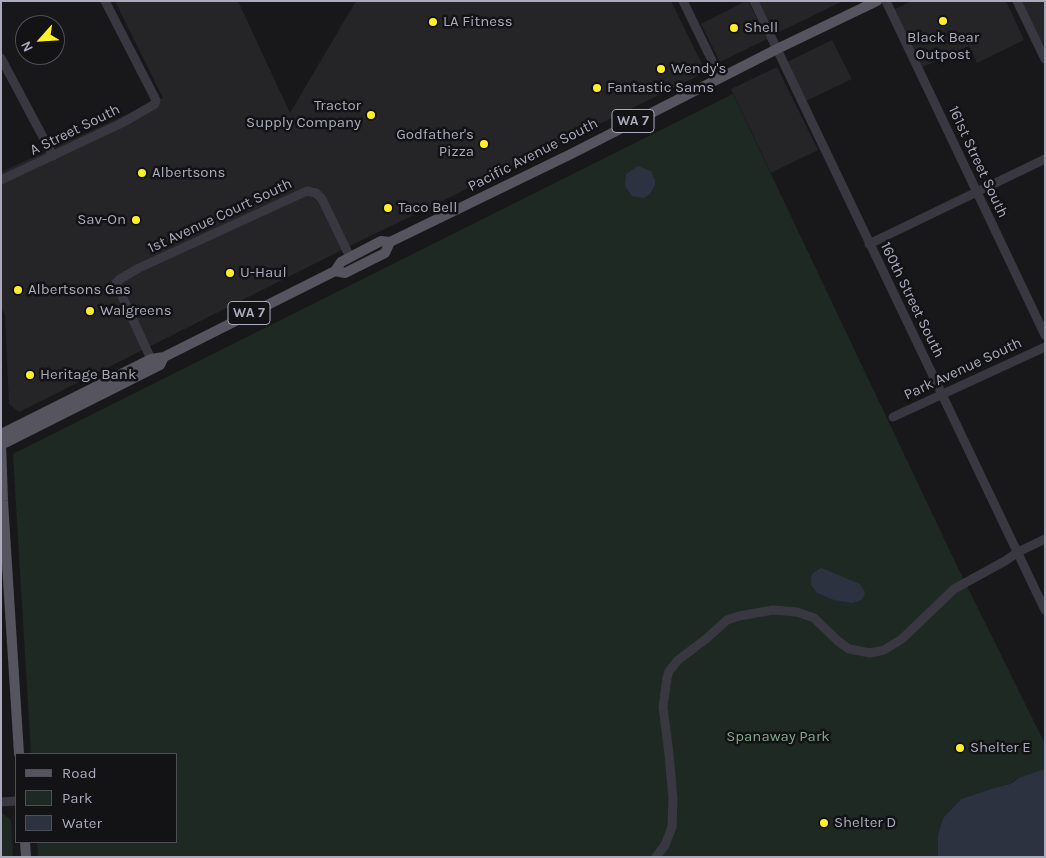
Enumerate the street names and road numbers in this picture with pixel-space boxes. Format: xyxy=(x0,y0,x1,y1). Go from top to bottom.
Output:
street label: A Street South xyxy=(27,100,123,160)
street label: 161st Street South xyxy=(944,103,1012,221)
road number: WA 7 xyxy=(612,110,654,132)
street label: Pacific Avenue South xyxy=(465,114,601,196)
street label: 1st Avenue Court South xyxy=(145,175,295,257)
street label: 160th Street South xyxy=(876,239,948,361)
road number: WA 7 xyxy=(228,302,270,324)
street label: Park Avenue South xyxy=(901,334,1025,404)

